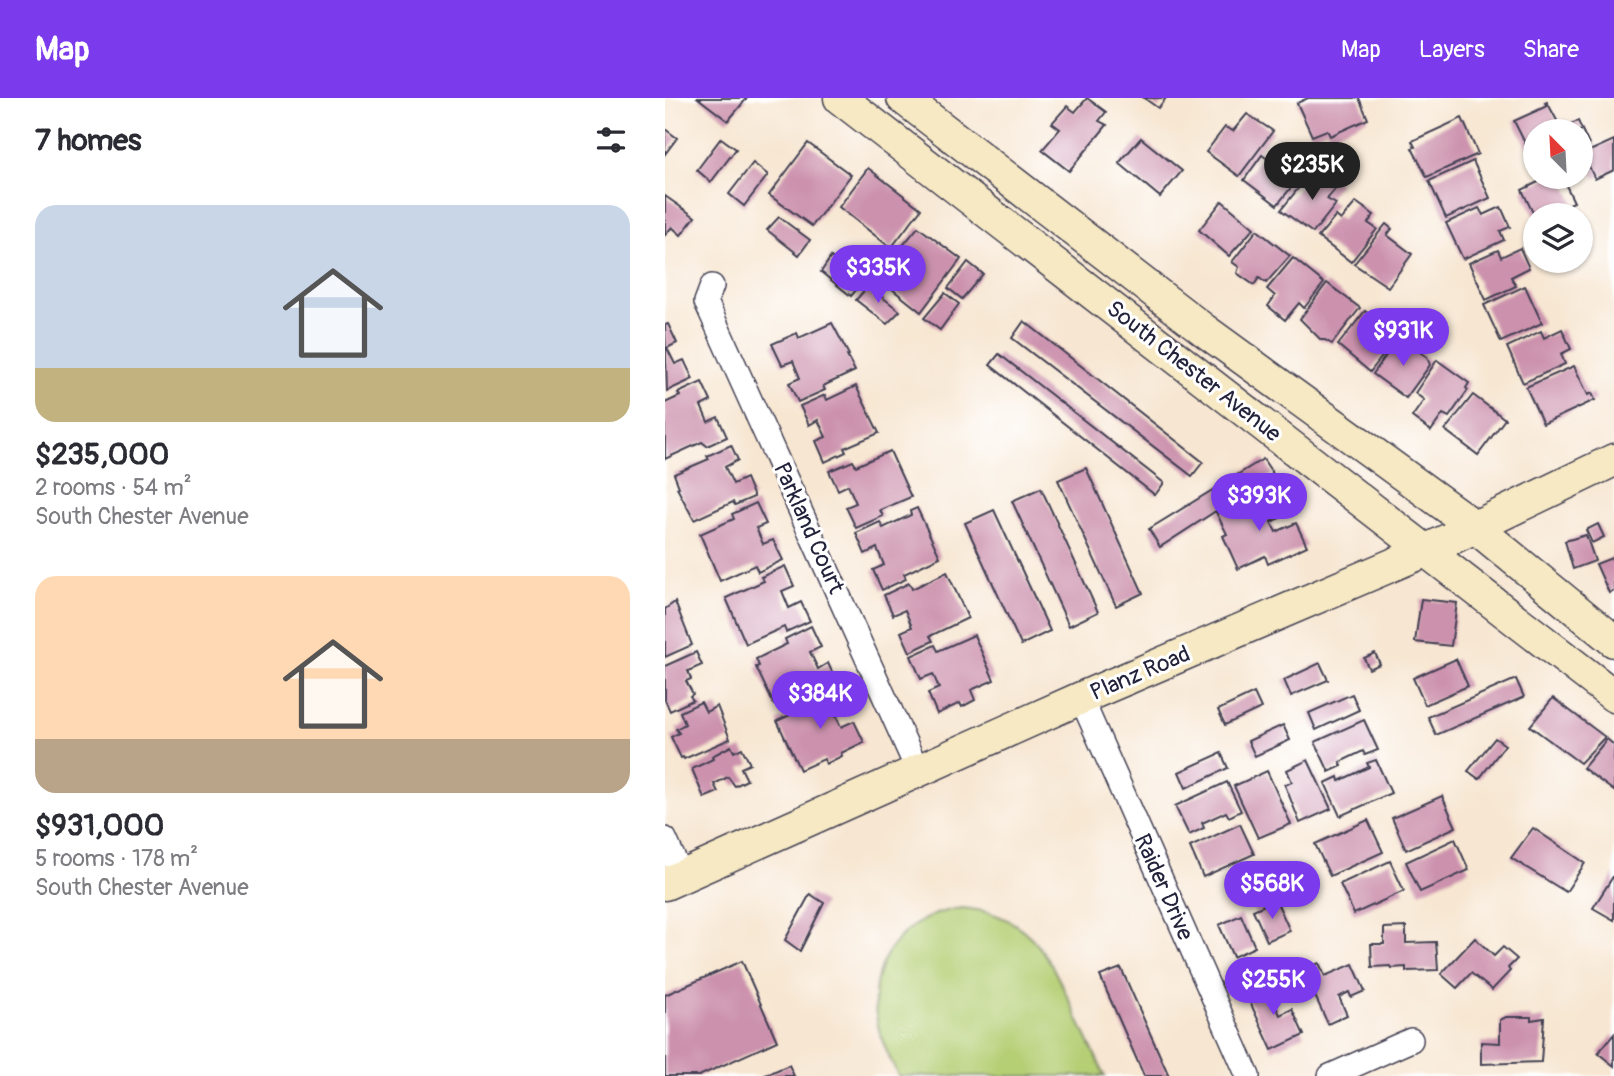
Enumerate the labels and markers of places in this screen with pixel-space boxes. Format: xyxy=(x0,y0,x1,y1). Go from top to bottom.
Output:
pin: $235K xyxy=(1263,142,1361,202)
pin: $335K xyxy=(829,246,927,305)
pin: $931K xyxy=(1354,308,1452,368)
pin: $393K xyxy=(1210,474,1308,533)
pin: $384K xyxy=(771,672,869,731)
pin: $568K xyxy=(1223,862,1321,921)
pin: $255K xyxy=(1224,958,1322,1017)

